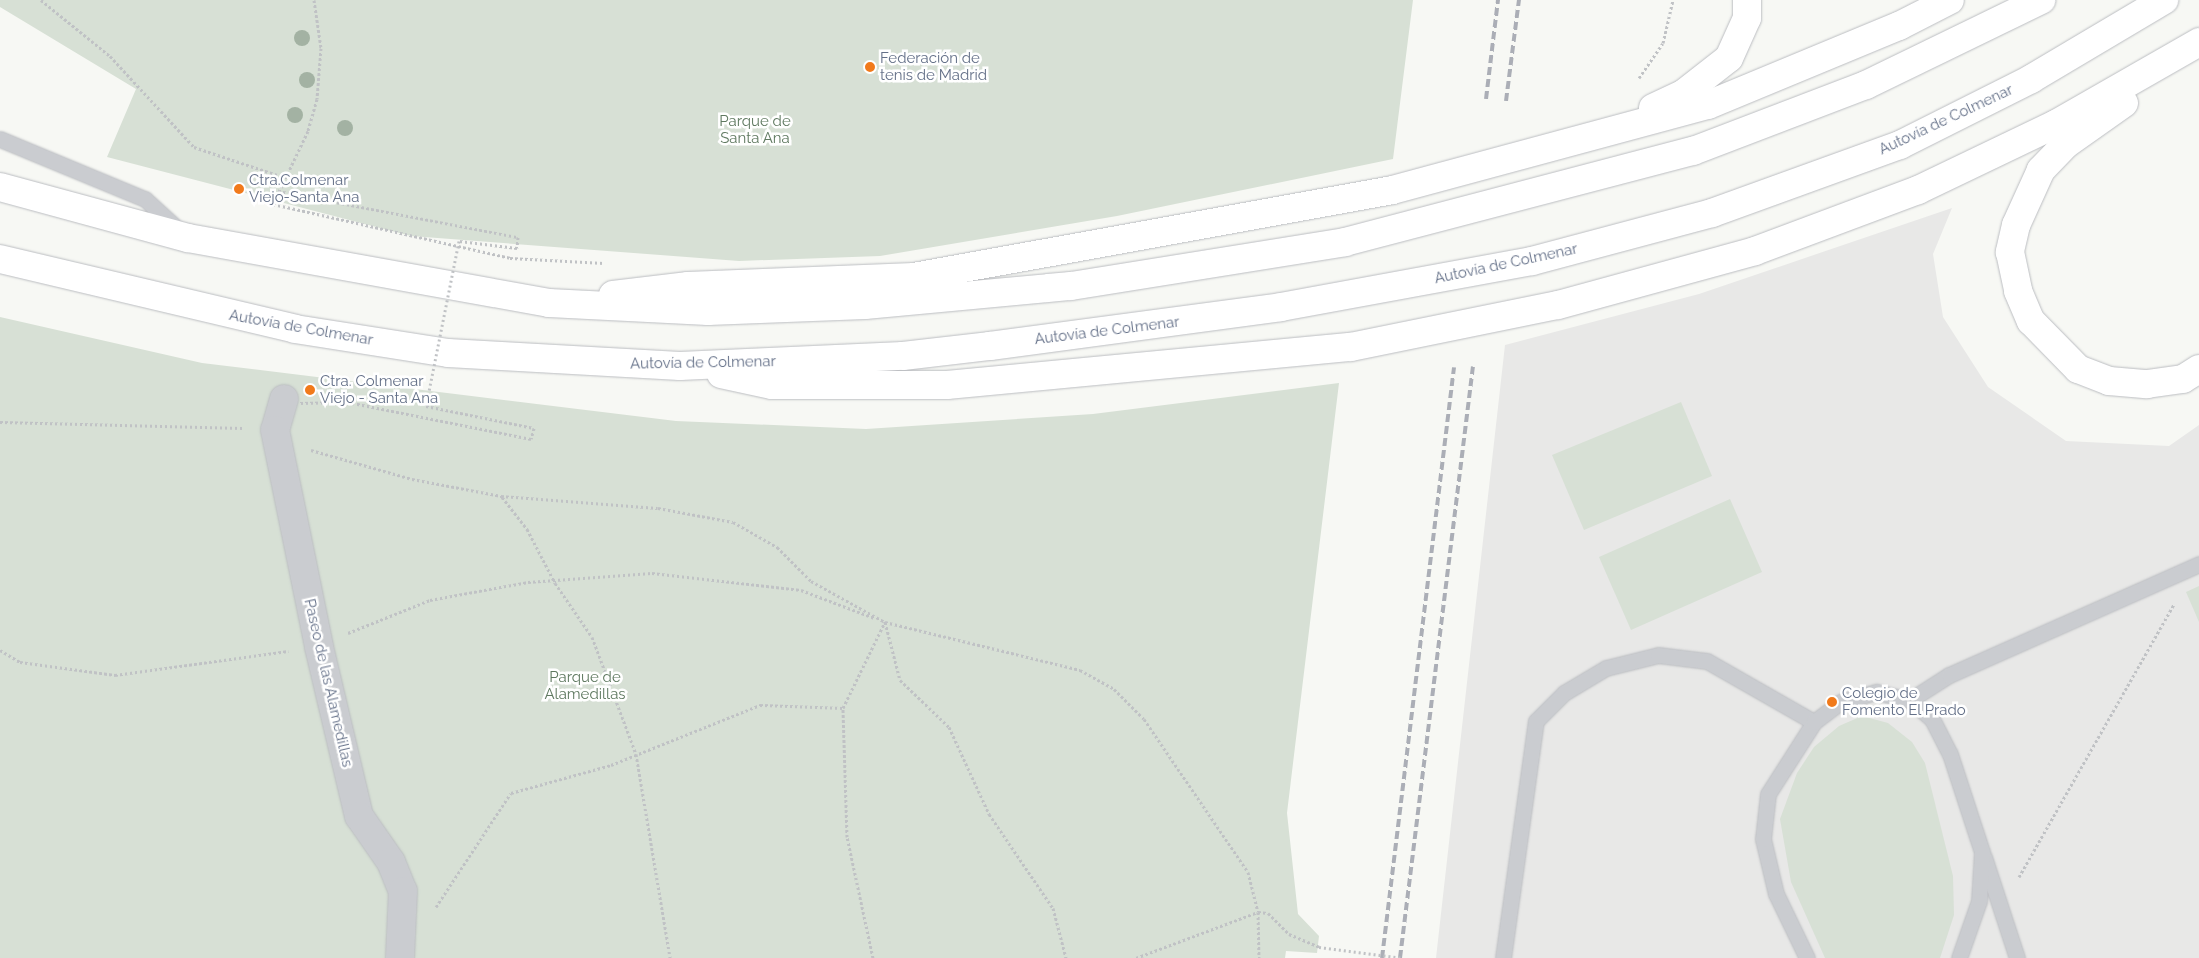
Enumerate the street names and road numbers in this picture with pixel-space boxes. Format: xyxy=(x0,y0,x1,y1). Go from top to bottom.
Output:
street label: Autovía de Colmenar xyxy=(1876,81,2016,159)
street label: Autovía de Colmenar xyxy=(1433,240,1579,288)
street label: Autovía de Colmenar xyxy=(228,306,374,350)
street label: Autovía de Colmenar xyxy=(1034,313,1180,349)
street label: Autovía de Colmenar xyxy=(630,353,776,373)
street label: Paseo de las Alamedillas xyxy=(300,597,356,769)

